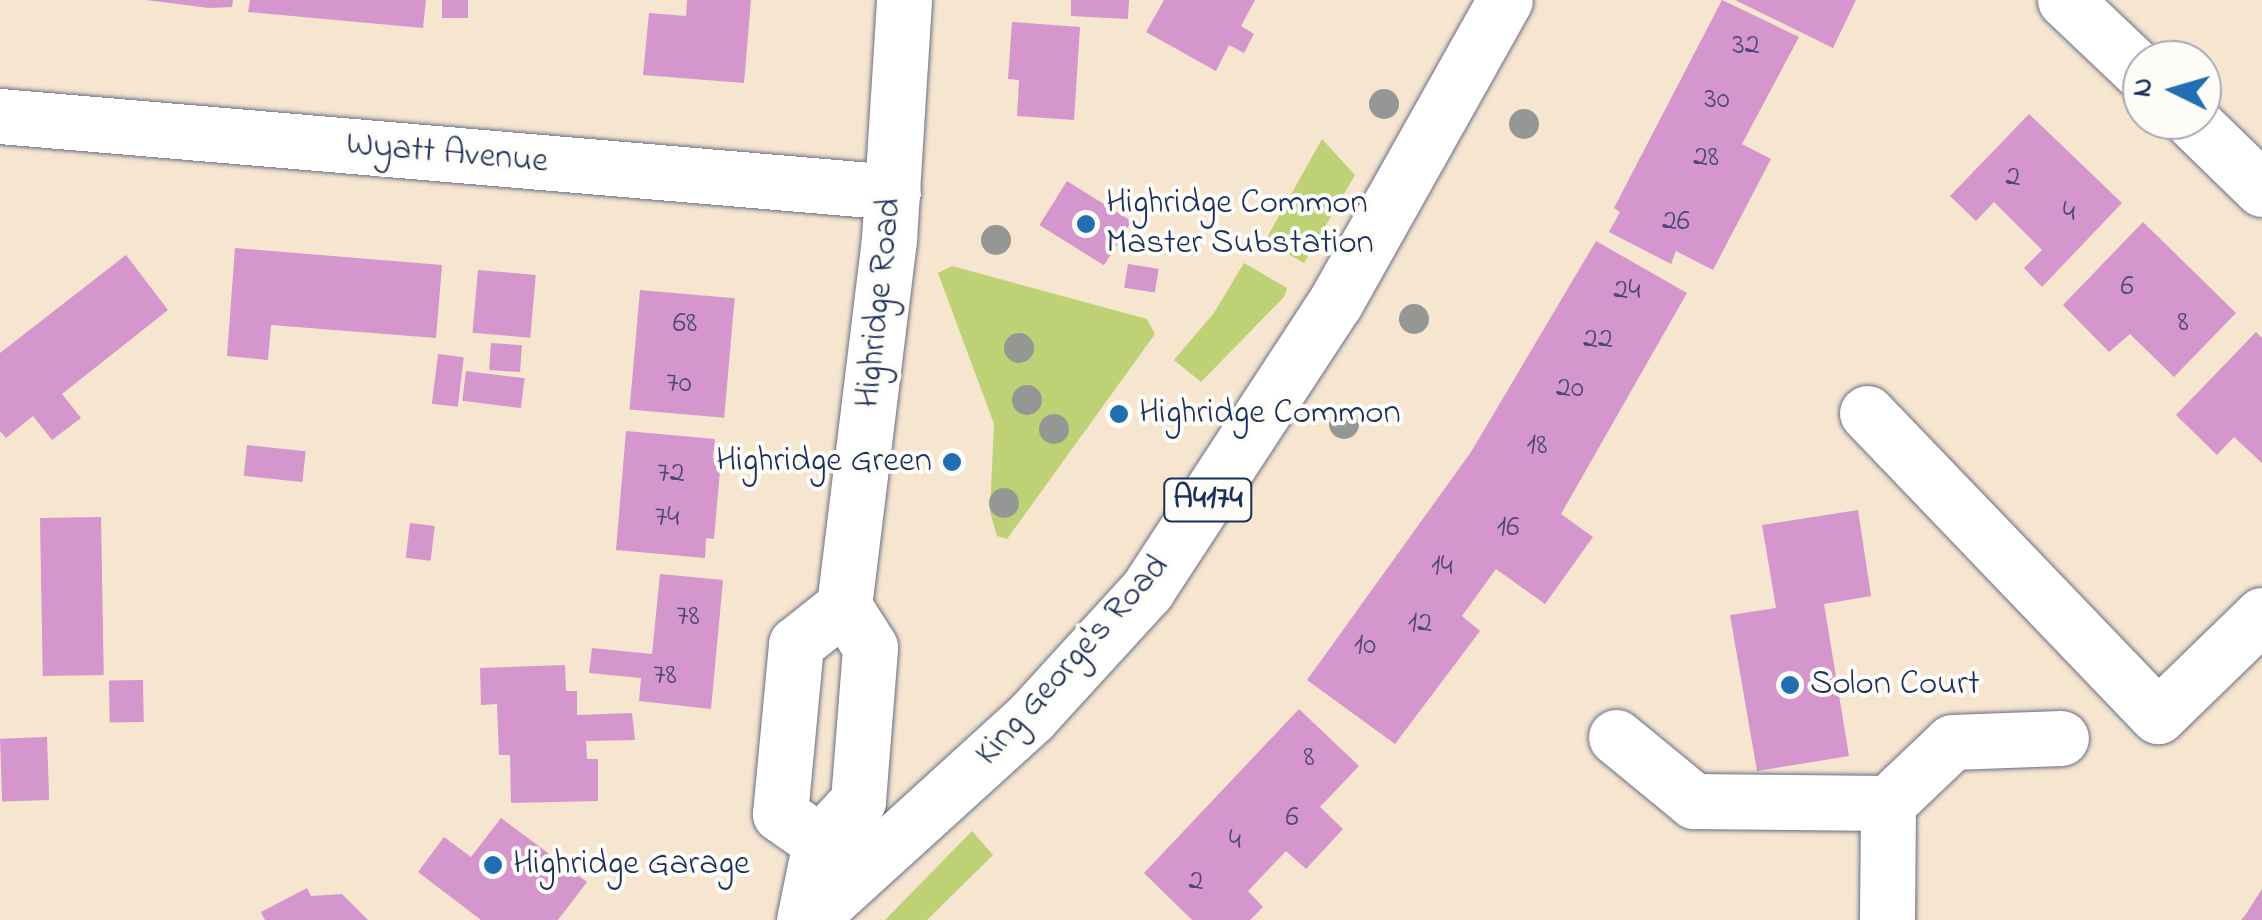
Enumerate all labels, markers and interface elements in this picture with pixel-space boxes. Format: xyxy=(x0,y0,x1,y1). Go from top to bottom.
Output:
house number: 32 xyxy=(1732,28,1760,64)
north arrow xyxy=(2122,40,2222,140)
text: N xyxy=(2122,76,2165,99)
house number: 30 xyxy=(1704,82,1730,118)
street label: Wyatt Avenue xyxy=(344,124,550,184)
house number: 28 xyxy=(1693,140,1719,176)
house number: 2 xyxy=(2006,160,2020,196)
place label: Highridge Common Master Substation xyxy=(1106,183,1374,265)
house number: 4 xyxy=(2063,195,2075,231)
street label: Highridge Road xyxy=(848,196,912,410)
house number: 26 xyxy=(1662,204,1690,240)
marker: Highridge Common Master Substation xyxy=(1075,213,1097,235)
house number: 6 xyxy=(2120,269,2134,305)
house number: 24 xyxy=(1613,273,1641,309)
house number: 8 xyxy=(2177,305,2189,341)
house number: 68 xyxy=(673,306,697,342)
house number: 22 xyxy=(1583,322,1613,358)
house number: 70 xyxy=(666,366,692,402)
house number: 20 xyxy=(1556,371,1584,407)
place label: Highridge Common xyxy=(1139,393,1401,435)
marker: Highridge Common xyxy=(1108,403,1130,425)
house number: 18 xyxy=(1527,428,1547,464)
place label: Highridge Green xyxy=(716,441,932,483)
marker: Highridge Green xyxy=(941,451,963,473)
house number: 72 xyxy=(657,456,685,492)
road number: A4174 xyxy=(1163,473,1253,527)
house number: 74 xyxy=(655,500,679,536)
house number: 16 xyxy=(1497,510,1519,546)
street label: King George's Road xyxy=(967,547,1179,775)
house number: 14 xyxy=(1431,549,1453,585)
house number: 78 xyxy=(676,599,700,635)
house number: 12 xyxy=(1408,606,1432,642)
house number: 10 xyxy=(1354,628,1376,664)
house number: 78 xyxy=(653,658,677,694)
place label: Solon Court xyxy=(1810,664,1980,706)
marker: Solon Court xyxy=(1779,674,1801,696)
house number: 8 xyxy=(1303,740,1315,776)
house number: 6 xyxy=(1285,800,1299,836)
house number: 4 xyxy=(1229,823,1241,859)
place label: Highridge Garage xyxy=(513,844,750,886)
marker: Highridge Garage xyxy=(482,854,504,876)
house number: 2 xyxy=(1189,864,1203,900)

